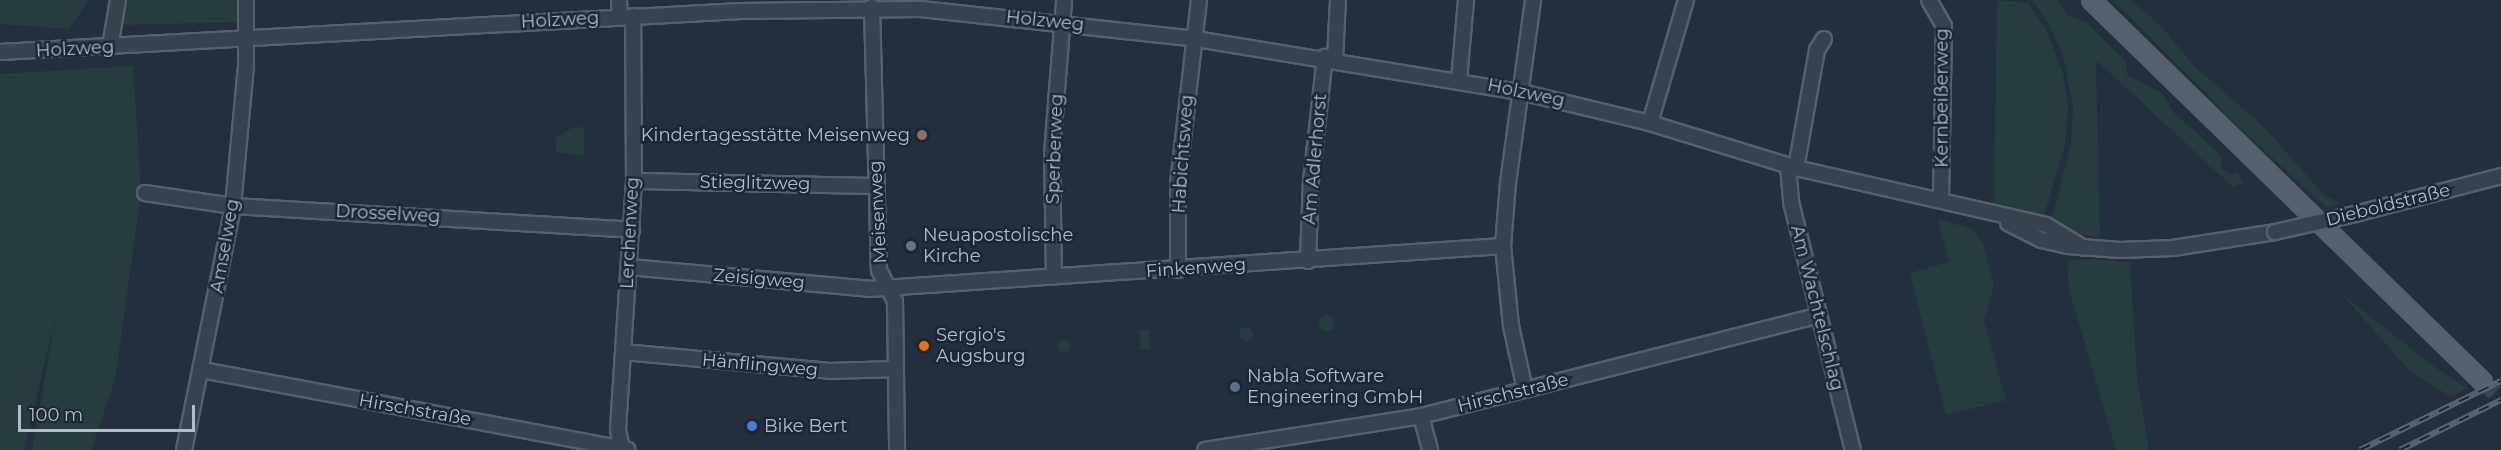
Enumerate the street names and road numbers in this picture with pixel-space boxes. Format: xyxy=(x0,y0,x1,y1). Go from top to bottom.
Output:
street label: Holzweg xyxy=(1005,6,1085,36)
street label: Holzweg xyxy=(520,7,600,33)
street label: Kernbeißerweg xyxy=(1931,28,1953,168)
street label: Holzweg xyxy=(35,36,115,62)
street label: Holzweg xyxy=(1485,74,1567,112)
street label: Sperberweg xyxy=(1042,93,1068,205)
street label: Am Adlerhorst xyxy=(1299,93,1331,225)
street label: Habichtsweg xyxy=(1168,94,1198,214)
street label: Meisenweg xyxy=(865,160,891,264)
street label: Stieglitzweg xyxy=(699,171,811,195)
street label: Lerchenweg xyxy=(616,176,644,290)
street label: Dieboldstraße xyxy=(2324,179,2452,231)
street label: Amselweg xyxy=(206,197,244,295)
street label: Drosselweg xyxy=(335,200,441,228)
street label: Am Wachtelschlag xyxy=(1786,223,1848,393)
street label: Finkenweg xyxy=(1145,254,1247,282)
street label: Zeisigweg xyxy=(712,264,806,294)
street label: Hänflingweg xyxy=(701,349,819,381)
street label: Hirschstraße xyxy=(1455,369,1571,417)
street label: Hirschstraße xyxy=(357,389,473,431)

